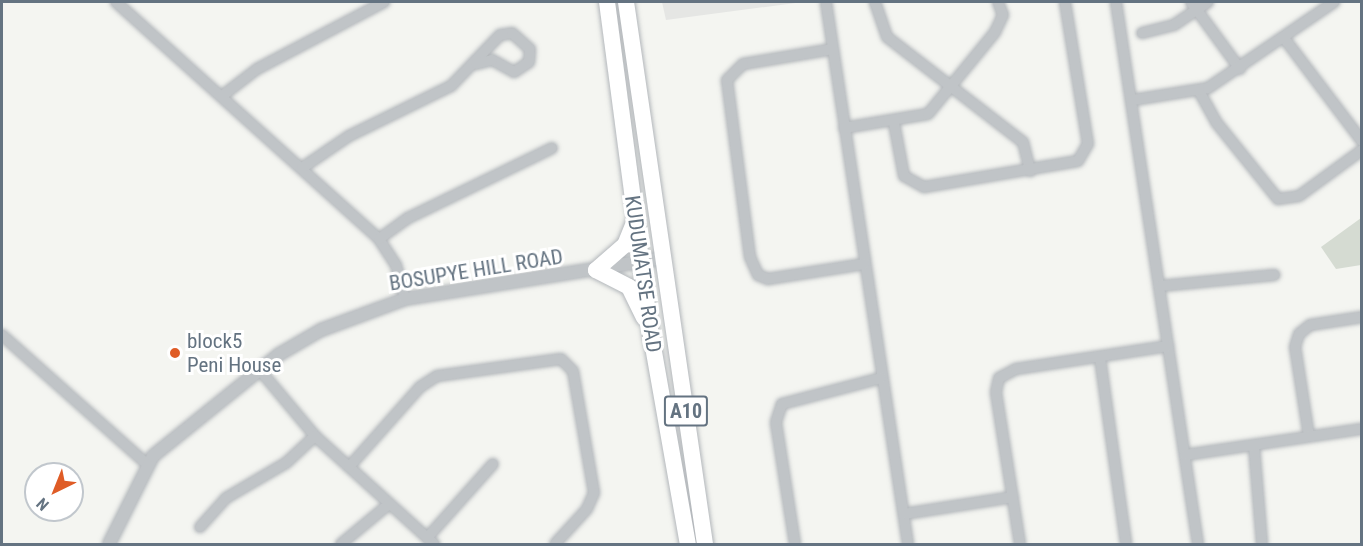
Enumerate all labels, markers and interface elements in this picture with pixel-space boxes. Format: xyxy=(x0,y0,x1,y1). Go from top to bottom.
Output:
street label: KUDUMATSE ROAD xyxy=(619,194,667,354)
street label: BOSUPYE HILL ROAD xyxy=(387,244,565,296)
place label: block5 Peni House xyxy=(187,328,281,378)
marker: block5 Peni House xyxy=(168,346,182,360)
road number: A10 xyxy=(664,394,708,428)
north arrow xyxy=(24,462,84,522)
text: N xyxy=(33,494,53,514)

